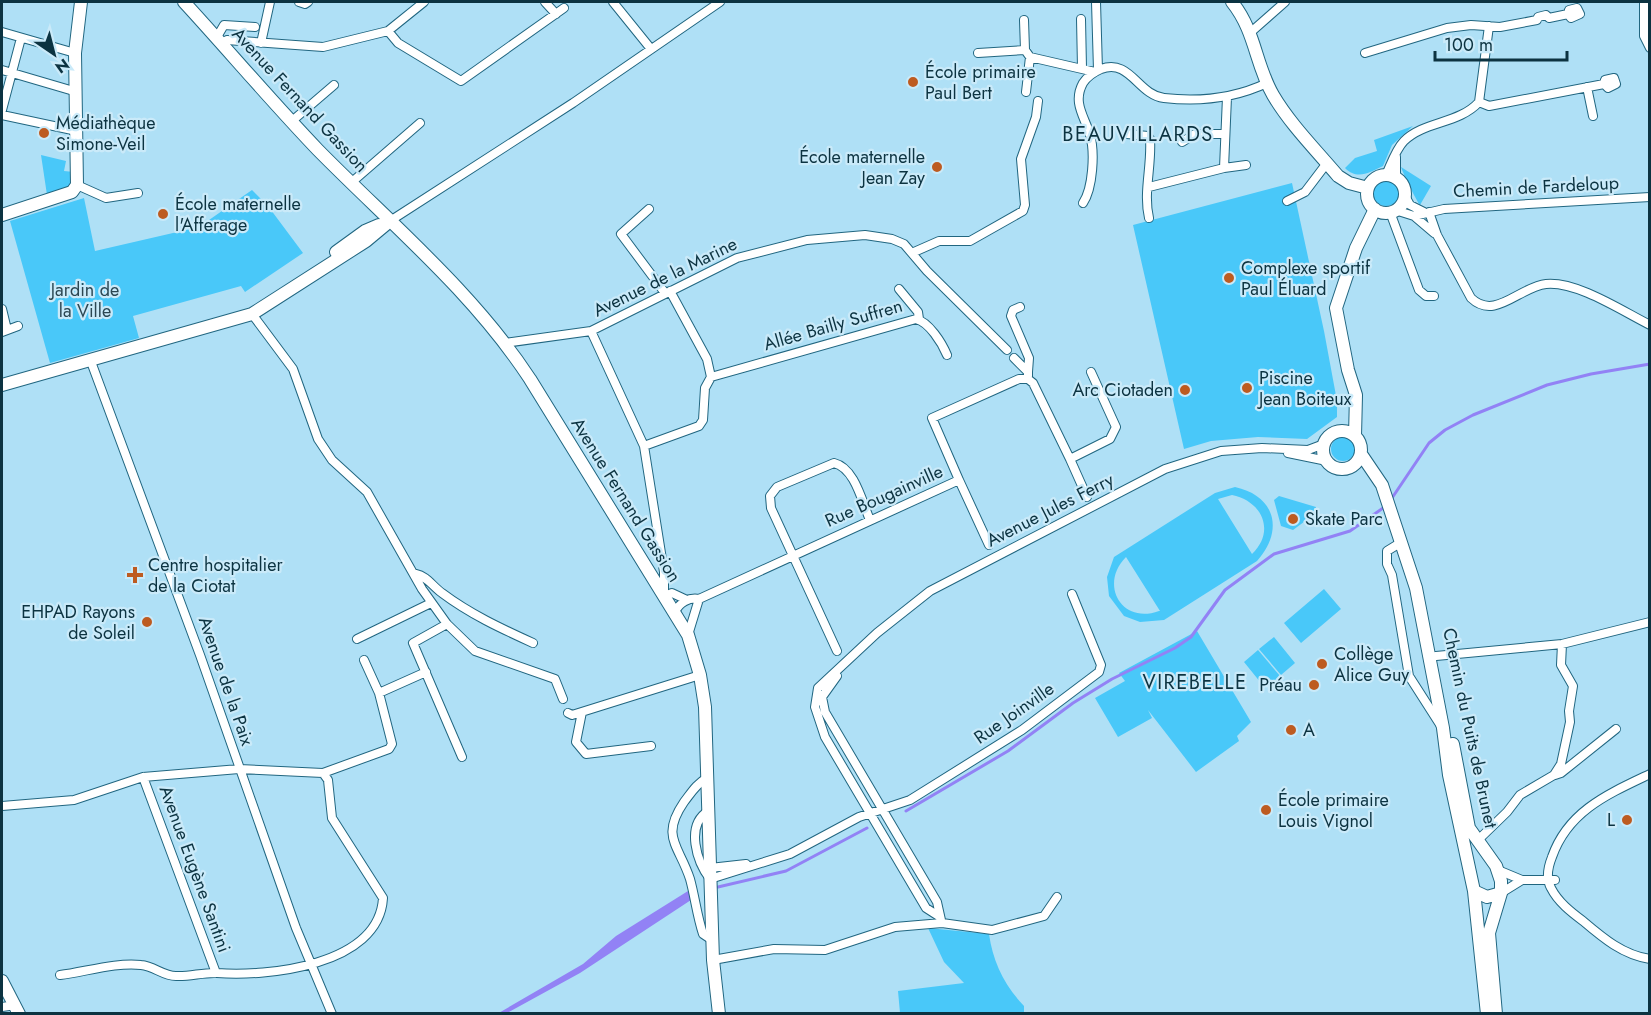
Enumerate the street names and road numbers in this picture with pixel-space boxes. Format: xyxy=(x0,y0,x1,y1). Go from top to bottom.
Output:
street label: Avenue Fernand Gassion xyxy=(226,22,374,178)
street label: Chemin de Fardeloup xyxy=(1452,170,1620,204)
street label: Avenue de la Marine xyxy=(589,231,741,323)
street label: Allée Bailly Suffren xyxy=(761,293,905,357)
street label: Avenue Fernand Gassion xyxy=(565,413,687,587)
street label: Rue Bougainville xyxy=(821,458,947,534)
street label: Avenue Jules Ferry xyxy=(982,467,1118,553)
street label: Avenue de la Paix xyxy=(192,613,260,749)
street label: Chemin du Puits de Brunet xyxy=(1436,626,1504,831)
street label: Rue Joinville xyxy=(969,676,1059,750)
street label: Avenue Eugène Santini xyxy=(153,782,237,956)

